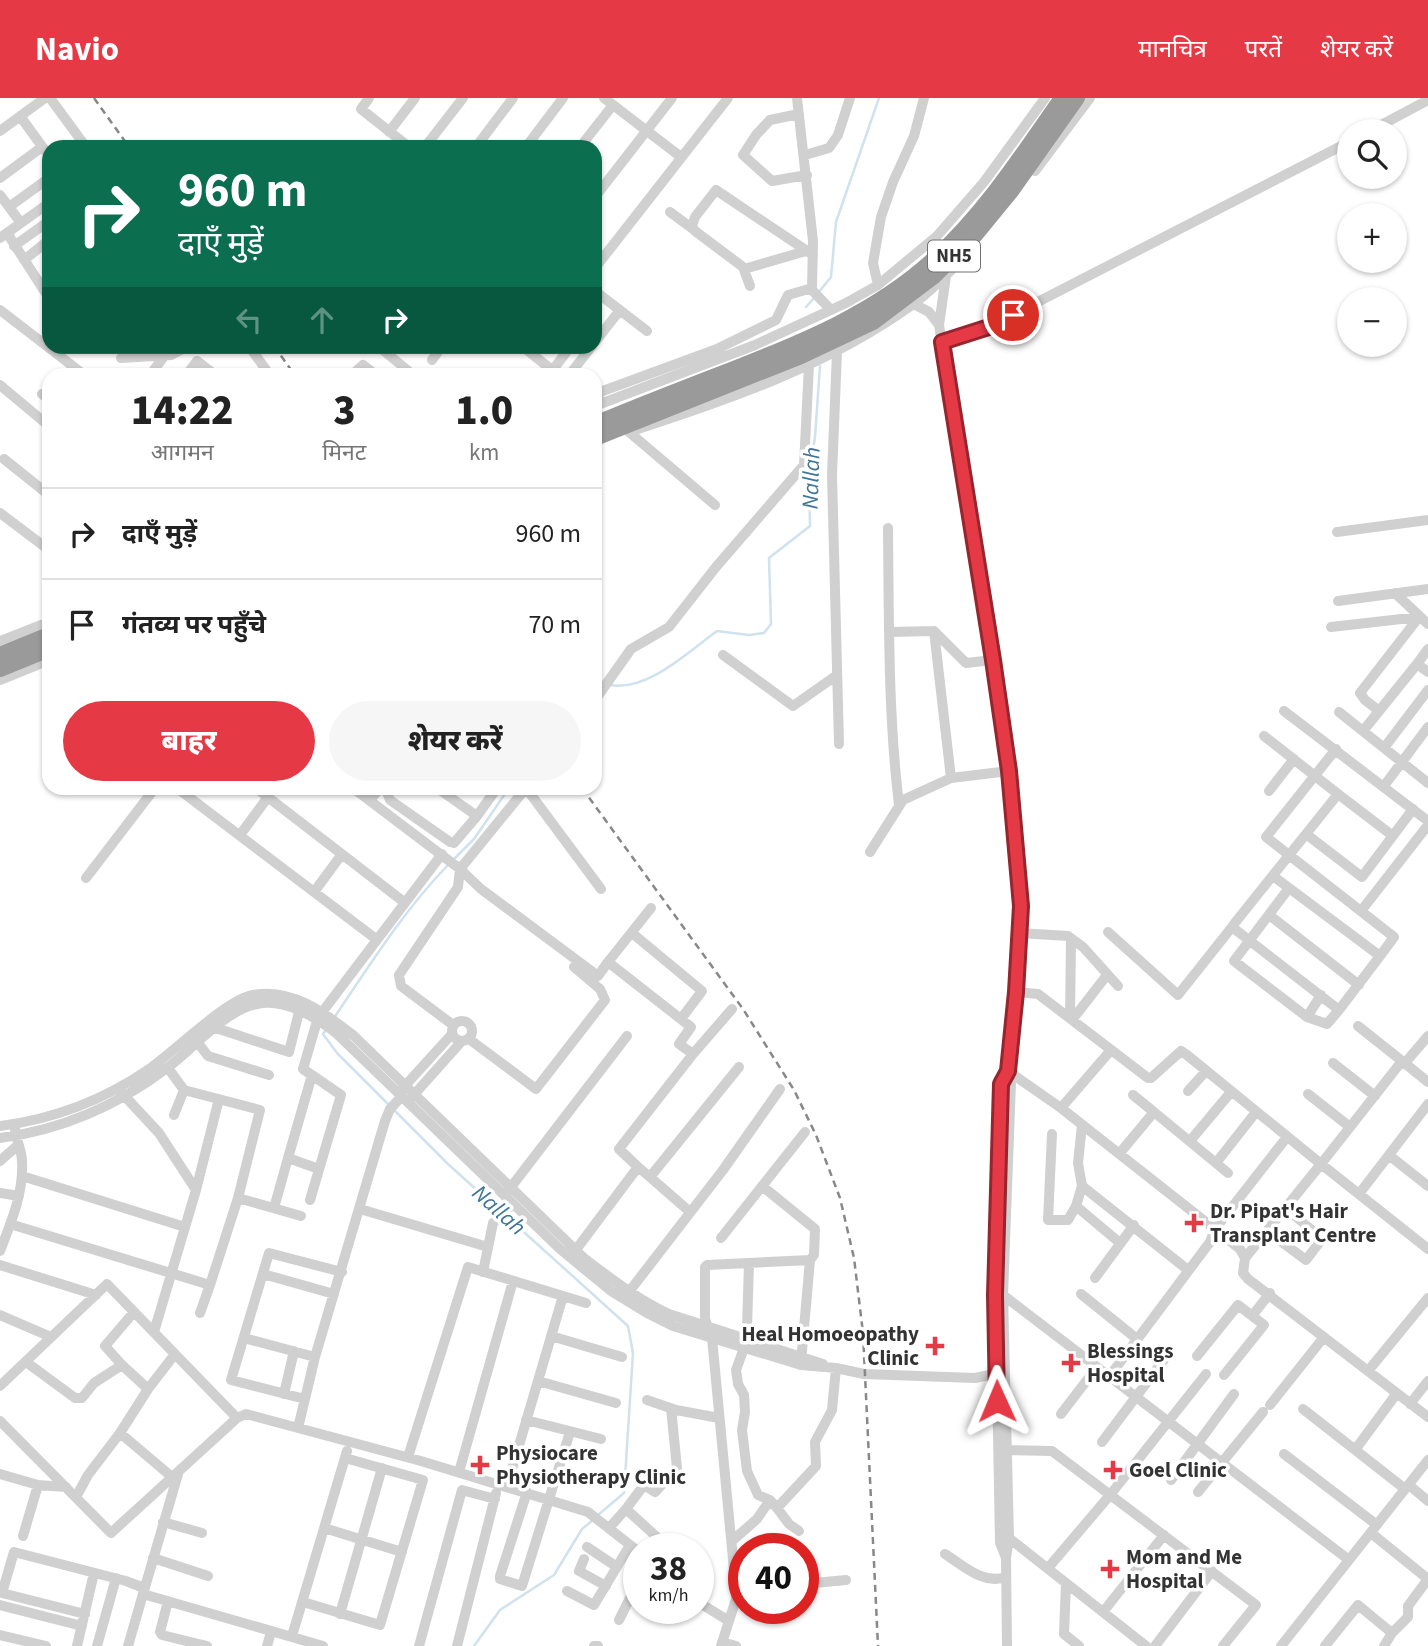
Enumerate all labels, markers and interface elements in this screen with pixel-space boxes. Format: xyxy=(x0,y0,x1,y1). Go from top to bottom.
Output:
text: Navio xyxy=(35,26,119,73)
text: मानचित्र xyxy=(1138,32,1207,67)
text: परतें xyxy=(1245,32,1282,67)
text: शेयर करें xyxy=(1320,32,1393,67)
map controls xyxy=(1337,119,1407,357)
button: search xyxy=(1337,119,1407,189)
text: 960 m xyxy=(178,156,307,226)
icon: right xyxy=(63,168,154,259)
button: + xyxy=(1337,203,1407,273)
text: दाएँ मुड़ें xyxy=(178,221,264,267)
road number: NH5 xyxy=(928,240,980,272)
pin xyxy=(983,285,1043,345)
button: − xyxy=(1337,287,1407,357)
icon: arrive xyxy=(994,296,1032,334)
icon: left xyxy=(230,301,268,339)
icon: ahead xyxy=(303,301,341,339)
icon: right xyxy=(376,301,414,339)
text: 14:22 xyxy=(131,381,234,441)
text: 3 xyxy=(333,381,356,441)
text: 1.0 xyxy=(455,381,513,441)
text: आगमन xyxy=(151,436,214,469)
text: मिनट xyxy=(322,436,366,469)
text: km xyxy=(469,436,499,469)
water label: Nallah xyxy=(793,446,829,510)
icon: right xyxy=(63,515,101,553)
text: दाएँ मुड़ें xyxy=(122,515,197,552)
text: 960 m xyxy=(515,515,581,552)
icon: arrive xyxy=(63,606,101,644)
text: गंतव्य पर पहुँचे xyxy=(122,606,266,643)
text: 70 m xyxy=(528,606,581,643)
button: बाहर xyxy=(63,701,315,781)
button: शेयर करें xyxy=(329,701,581,781)
water label: Nallah xyxy=(465,1177,533,1243)
place label: Dr. Pipat's Hair Transplant Centre xyxy=(1210,1196,1377,1250)
marker: Dr. Pipat's Hair Transplant Centre xyxy=(1184,1213,1204,1233)
place label: Heal Homoeopathy Clinic xyxy=(741,1319,919,1373)
marker: Heal Homoeopathy Clinic xyxy=(925,1336,945,1356)
place label: Blessings Hospital xyxy=(1087,1336,1174,1390)
marker: Blessings Hospital xyxy=(1061,1353,1081,1373)
position arrow xyxy=(960,1364,1034,1438)
place label: Physiocare Physiotherapy Clinic xyxy=(496,1438,686,1492)
marker: Physiocare Physiotherapy Clinic xyxy=(470,1455,490,1475)
place label: Goel Clinic xyxy=(1129,1455,1227,1485)
marker: Goel Clinic xyxy=(1103,1460,1123,1480)
speed limit sign: 40 xyxy=(728,1533,819,1624)
place label: Mom and Me Hospital xyxy=(1126,1542,1242,1596)
text: 38 xyxy=(650,1544,687,1594)
marker: Mom and Me Hospital xyxy=(1100,1559,1120,1579)
text: km/h xyxy=(649,1583,688,1608)

